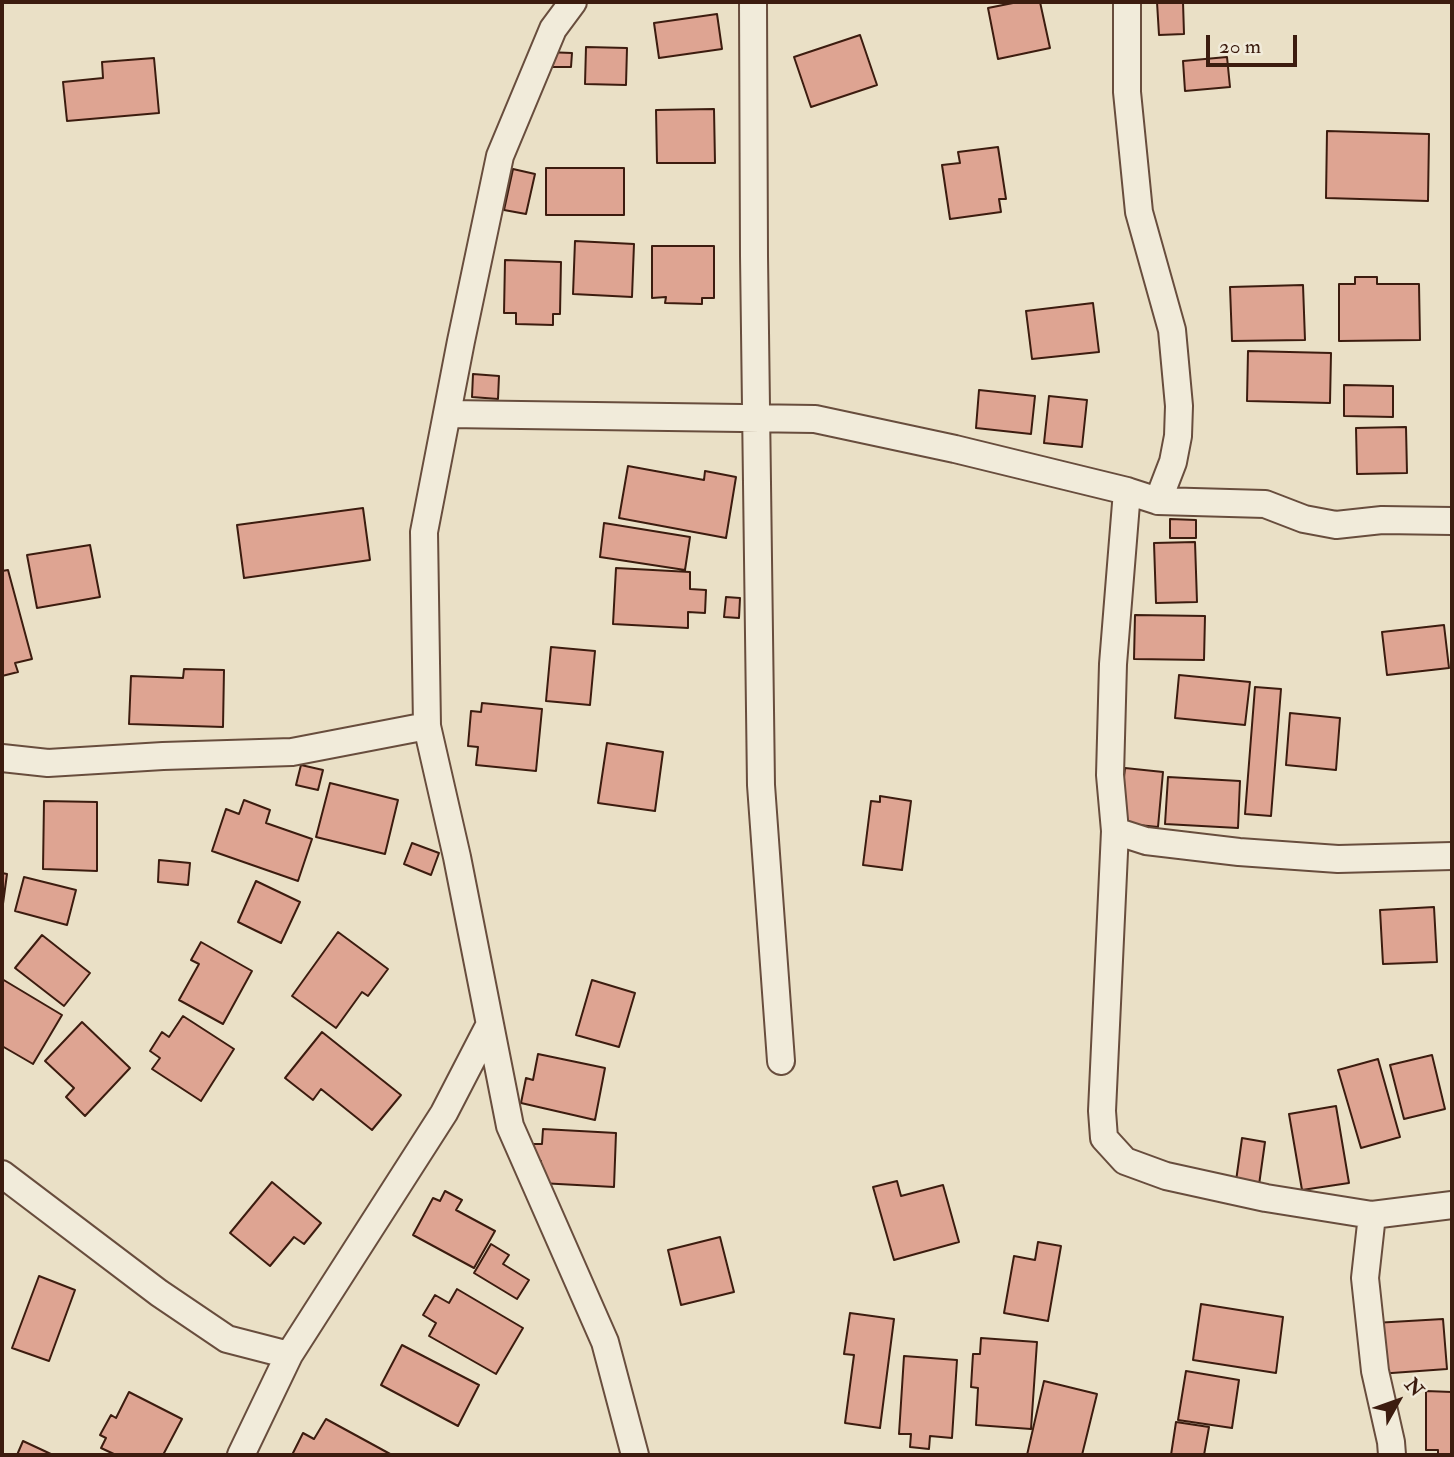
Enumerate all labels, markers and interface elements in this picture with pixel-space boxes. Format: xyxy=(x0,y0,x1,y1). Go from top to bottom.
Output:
scale bar xyxy=(1209,21,1300,65)
text: 20 m xyxy=(1219,33,1261,60)
north arrow xyxy=(1363,1366,1433,1436)
text: N xyxy=(1399,1373,1429,1402)

